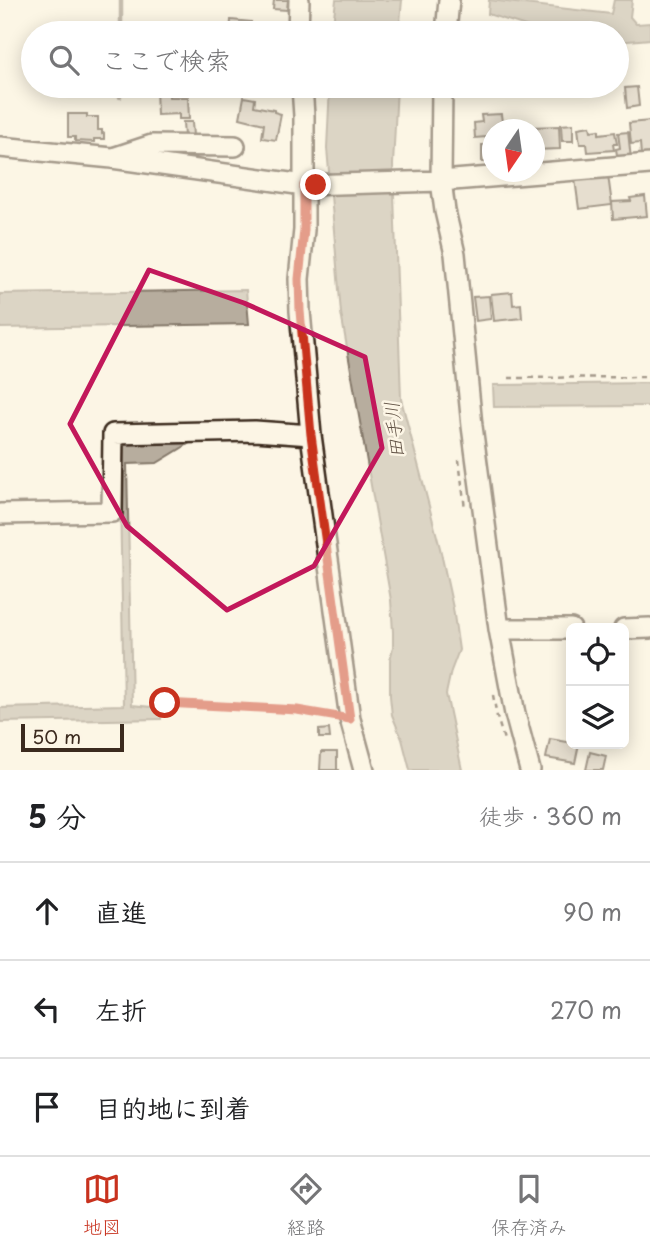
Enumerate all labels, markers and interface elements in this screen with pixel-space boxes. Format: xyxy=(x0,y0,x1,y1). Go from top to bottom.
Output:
search box xyxy=(21,21,629,98)
text: ここで検索 xyxy=(101,40,231,79)
icon: search xyxy=(45,41,83,79)
north arrow xyxy=(482,119,545,182)
route end xyxy=(300,169,331,200)
water label: 田手川 xyxy=(376,400,410,460)
map controls xyxy=(566,623,629,749)
button: locate xyxy=(566,623,629,686)
button: layers xyxy=(566,686,629,749)
route start xyxy=(149,687,180,718)
scale bar xyxy=(21,721,124,753)
text: 50 m xyxy=(32,722,81,750)
text: 5 分 xyxy=(28,793,86,838)
text: 徒歩 · 360 m xyxy=(479,798,622,833)
icon: ahead xyxy=(28,892,66,930)
text: 直進 xyxy=(95,892,147,931)
text: 90 m xyxy=(563,894,622,929)
icon: left xyxy=(28,990,66,1028)
text: 左折 xyxy=(95,990,147,1029)
text: 270 m xyxy=(550,992,622,1027)
icon: arrive xyxy=(28,1088,66,1126)
text: 目的地に到着 xyxy=(95,1088,251,1127)
tab: 地図 xyxy=(83,1170,121,1240)
tab: 経路 xyxy=(287,1170,325,1240)
tab: 保存済み xyxy=(491,1170,567,1240)

